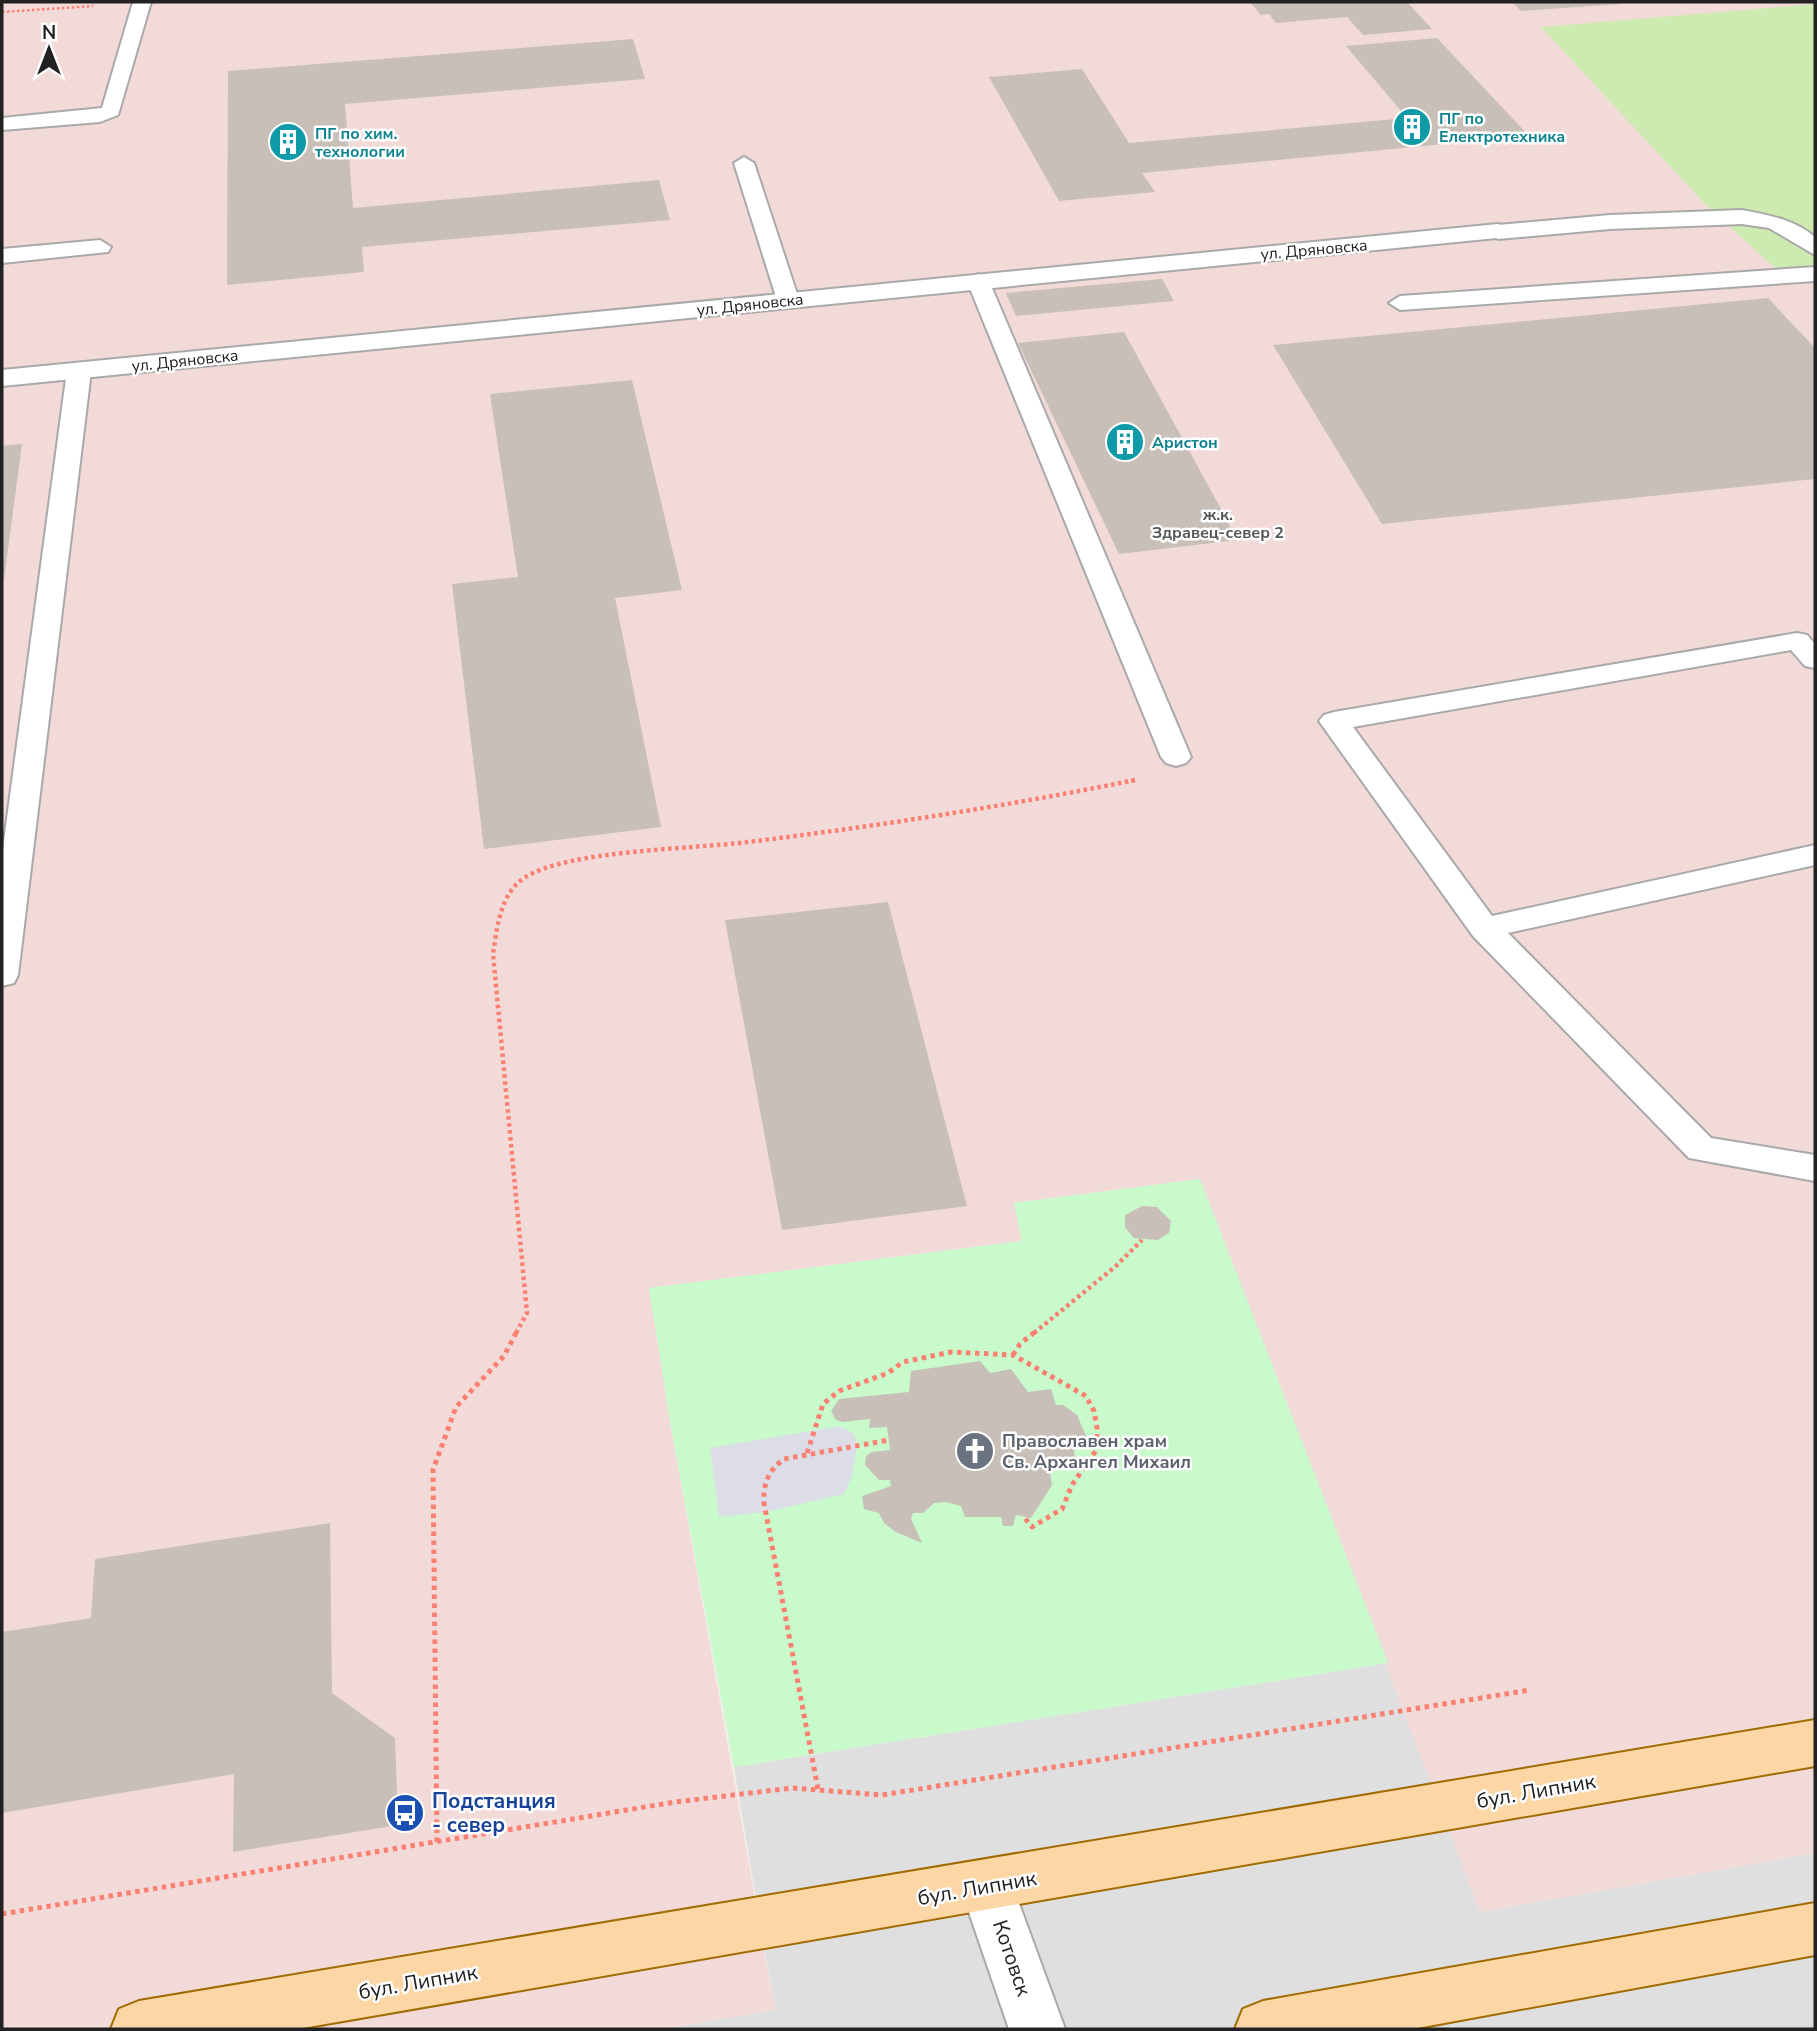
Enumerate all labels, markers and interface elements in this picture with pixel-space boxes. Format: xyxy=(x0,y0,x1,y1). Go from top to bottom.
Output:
north arrow xyxy=(14,14,84,84)
text: N xyxy=(42,20,56,46)
building icon: ПГ по Електротехника xyxy=(1391,106,1433,148)
place label: ПГ по Електротехника xyxy=(1439,108,1565,148)
building icon: ПГ по хим. технологии xyxy=(267,121,309,163)
place label: ПГ по хим. технологии xyxy=(315,123,405,163)
street label: ул. Дряновска xyxy=(1260,234,1368,266)
street label: ул. Дряновска xyxy=(696,288,805,322)
street label: ул. Дряновска xyxy=(131,344,240,378)
building icon: Аристон xyxy=(1104,421,1146,463)
place label: Аристон xyxy=(1152,432,1218,454)
district label: ж.к. Здравец-север 2 xyxy=(1152,504,1284,544)
place label: Православен храм Св. Архангел Михаил xyxy=(1002,1429,1191,1474)
church icon: Православен храм Св. Архангел Михаил xyxy=(954,1430,996,1472)
street label: бул. Липник xyxy=(1474,1767,1599,1815)
place label: Подстанция - север xyxy=(432,1787,556,1839)
bus stop icon: Подстанция - север xyxy=(384,1792,426,1834)
street label: бул. Липник xyxy=(915,1864,1040,1912)
street label: Котовск xyxy=(986,1916,1038,2001)
street label: бул. Липник xyxy=(356,1958,481,2006)

